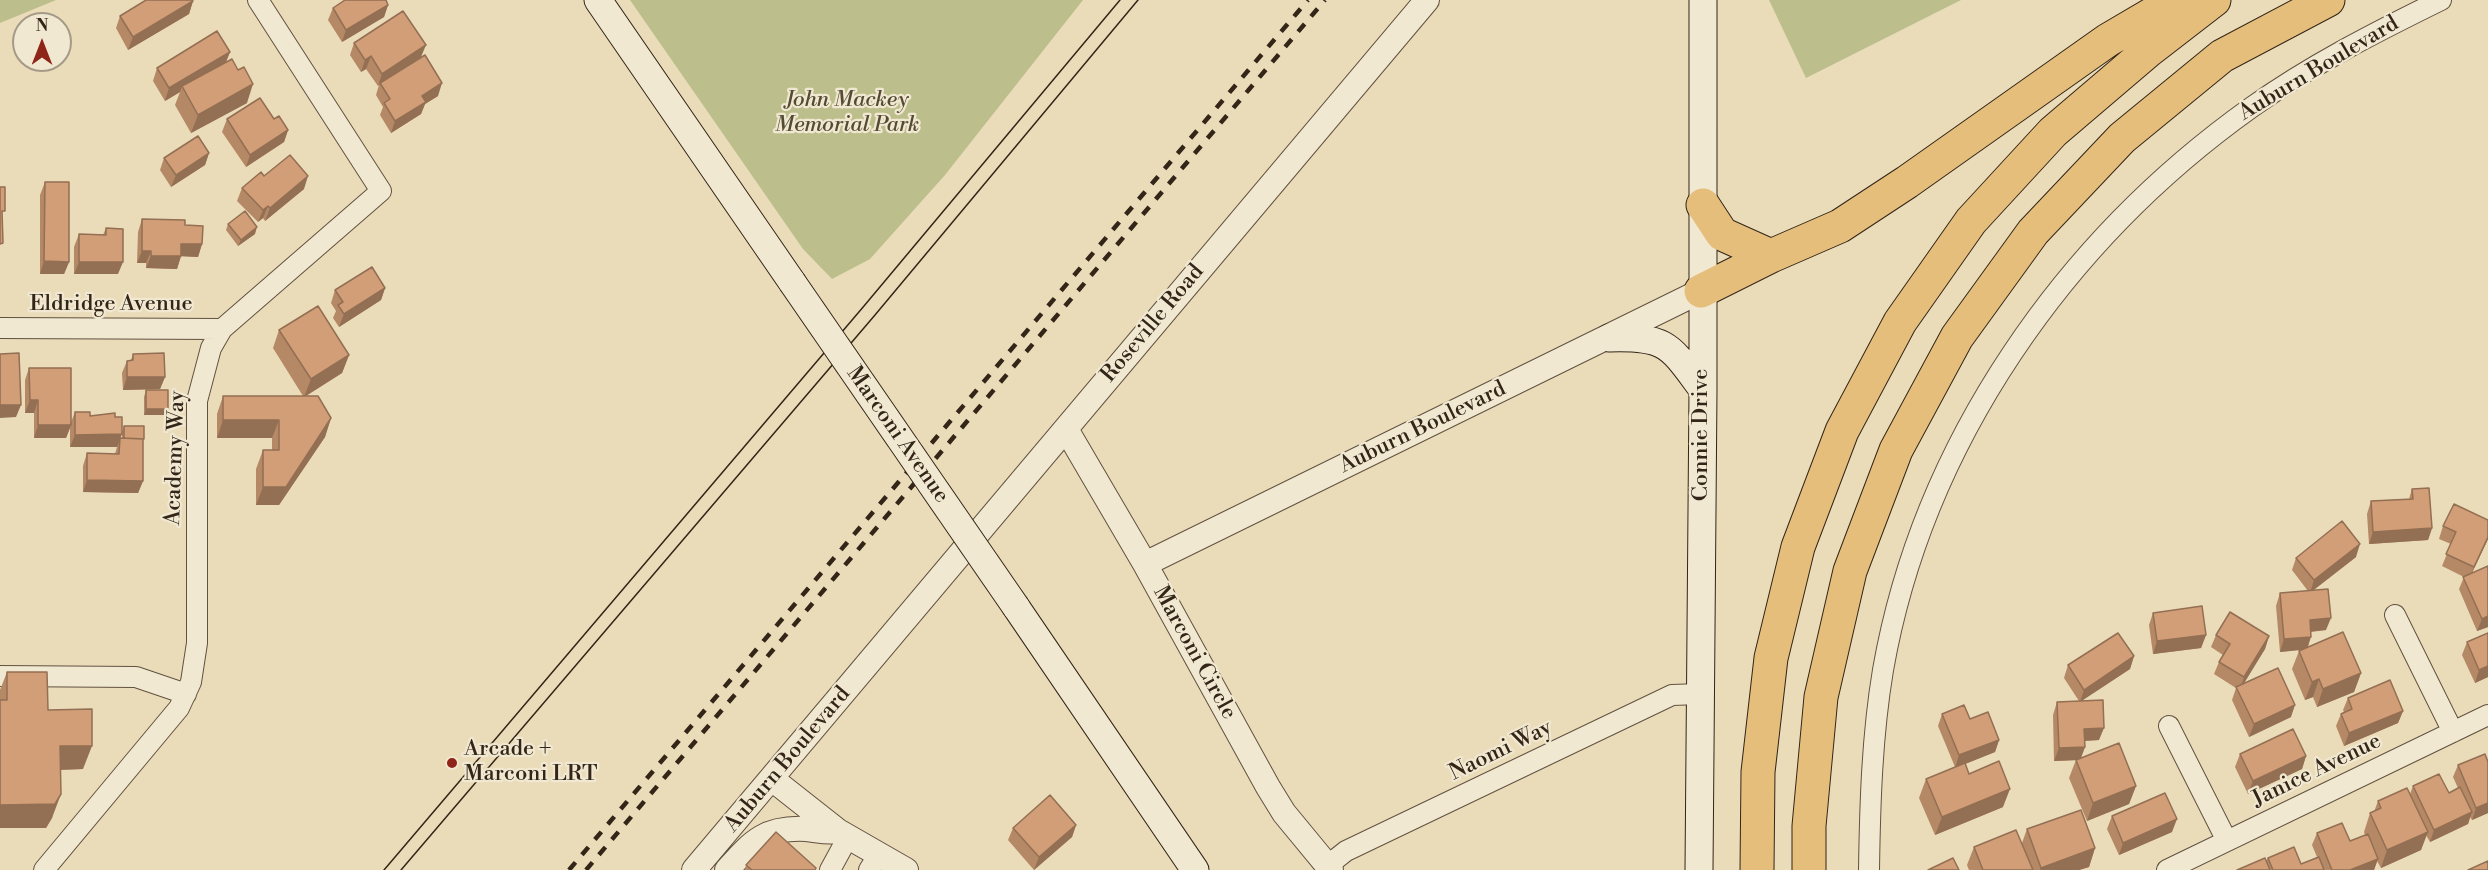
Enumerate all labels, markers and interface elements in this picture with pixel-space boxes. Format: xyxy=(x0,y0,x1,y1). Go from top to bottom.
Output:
street label: Auburn Boulevard xyxy=(2234,11,2404,127)
north arrow xyxy=(12,12,72,72)
text: N xyxy=(36,16,48,36)
park label: John Mackey Memorial Park xyxy=(775,88,919,140)
street label: Roseville Road xyxy=(1096,260,1210,388)
street label: Eldridge Avenue xyxy=(29,292,193,318)
street label: Marconi Avenue xyxy=(840,362,954,508)
street label: Connie Drive xyxy=(1689,369,1715,501)
street label: Auburn Boulevard xyxy=(1336,376,1510,480)
street label: Academy Way xyxy=(160,390,192,526)
street label: Marconi Circle xyxy=(1146,582,1242,724)
street label: Auburn Boulevard xyxy=(719,682,857,838)
street label: Naomi Way xyxy=(1445,715,1557,787)
street label: Janice Avenue xyxy=(2248,728,2386,814)
place label: Arcade + Marconi LRT xyxy=(464,737,597,788)
marker: Arcade + Marconi LRT xyxy=(445,756,459,770)

